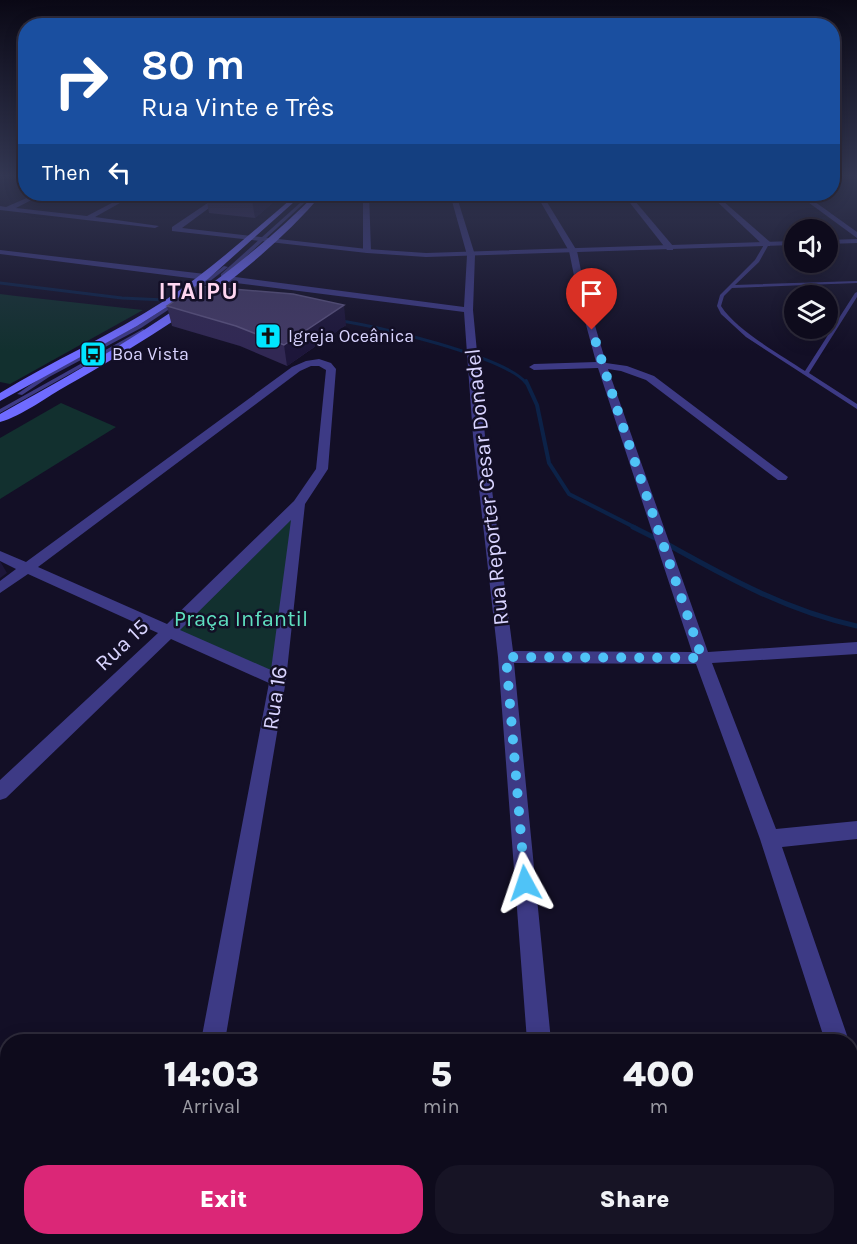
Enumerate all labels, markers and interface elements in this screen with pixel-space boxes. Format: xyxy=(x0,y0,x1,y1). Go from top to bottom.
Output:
text: 80 m xyxy=(141,40,245,90)
icon: right xyxy=(42,42,120,120)
text: Rua Vinte e Três xyxy=(141,91,335,123)
icon: left xyxy=(103,156,136,189)
text: Then xyxy=(42,160,91,186)
map controls xyxy=(784,219,838,339)
button: sound xyxy=(784,219,838,273)
pin xyxy=(566,268,617,330)
district label: ITAIPU xyxy=(159,277,239,305)
icon: arrive xyxy=(575,277,608,310)
button: layers xyxy=(784,285,838,339)
church icon: Igreja Oceânica xyxy=(253,321,283,351)
place label: Igreja Oceânica xyxy=(288,325,414,347)
bus stop icon: Boa Vista xyxy=(78,339,108,369)
place label: Boa Vista xyxy=(112,343,189,365)
street label: Rua Reporter Cesar Donadel xyxy=(460,347,514,627)
park label: Praça Infantil xyxy=(174,606,308,632)
street label: Rua 15 xyxy=(90,614,154,676)
street label: Rua 16 xyxy=(257,664,293,732)
position arrow xyxy=(493,851,557,915)
text: 14:03 xyxy=(164,1053,259,1095)
text: 5 xyxy=(430,1053,452,1095)
text: 400 xyxy=(623,1053,694,1095)
text: Arrival xyxy=(182,1095,241,1118)
text: min xyxy=(423,1095,460,1118)
text: m xyxy=(649,1095,668,1118)
button: Exit xyxy=(24,1165,423,1234)
button: Share xyxy=(435,1165,834,1234)

